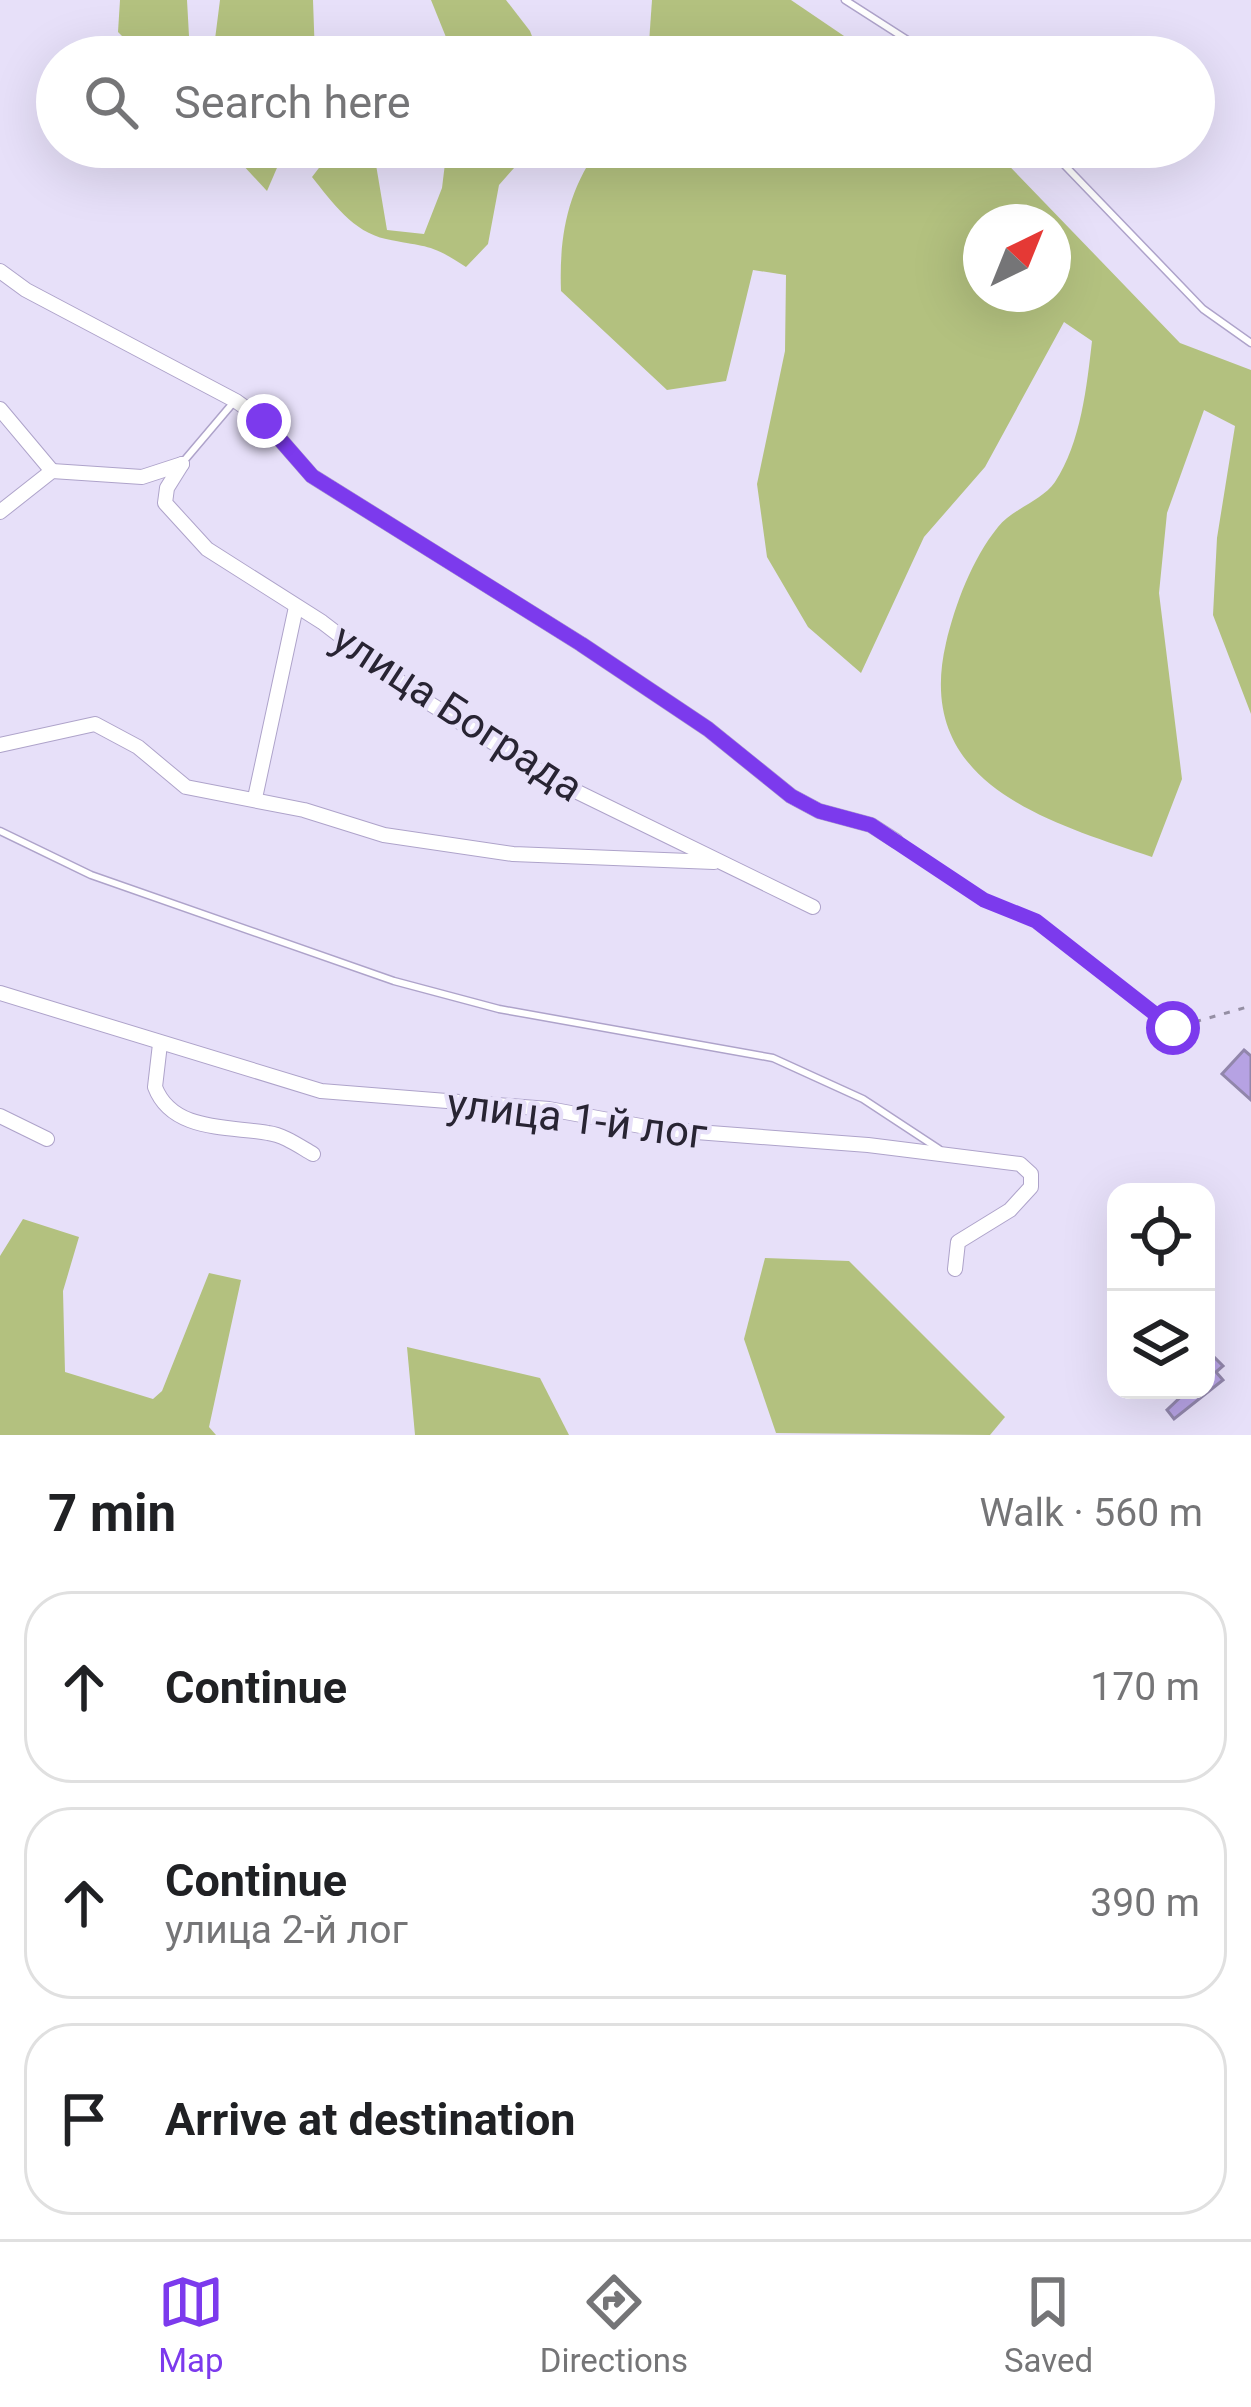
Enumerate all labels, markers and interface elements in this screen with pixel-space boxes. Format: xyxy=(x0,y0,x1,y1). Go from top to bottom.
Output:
search box xyxy=(36,36,1215,168)
icon: search xyxy=(78,69,144,135)
text: Search here xyxy=(174,76,411,129)
north arrow xyxy=(963,204,1071,312)
route end xyxy=(237,394,291,448)
street label: улица Бограда xyxy=(323,613,592,812)
route start xyxy=(1146,1001,1200,1055)
street label: улица 1-й лог xyxy=(444,1078,710,1159)
map controls xyxy=(1107,1183,1215,1399)
button: locate xyxy=(1107,1183,1215,1291)
button: layers xyxy=(1107,1291,1215,1399)
text: 7 min xyxy=(48,1484,176,1543)
text: Walk · 560 m xyxy=(979,1490,1203,1536)
icon: ahead xyxy=(51,1654,117,1720)
text: Continue xyxy=(165,1661,347,1714)
text: 170 m xyxy=(1090,1664,1200,1710)
text: Continue xyxy=(165,1854,347,1907)
icon: ahead xyxy=(51,1870,117,1936)
text: 390 m xyxy=(1090,1880,1200,1926)
text: улица 2-й лог xyxy=(165,1907,408,1953)
icon: arrive xyxy=(51,2086,117,2152)
text: Arrive at destination xyxy=(165,2093,576,2146)
tab: Map xyxy=(158,2269,224,2380)
tab: Directions xyxy=(540,2269,688,2380)
tab: Saved xyxy=(1004,2269,1093,2380)

